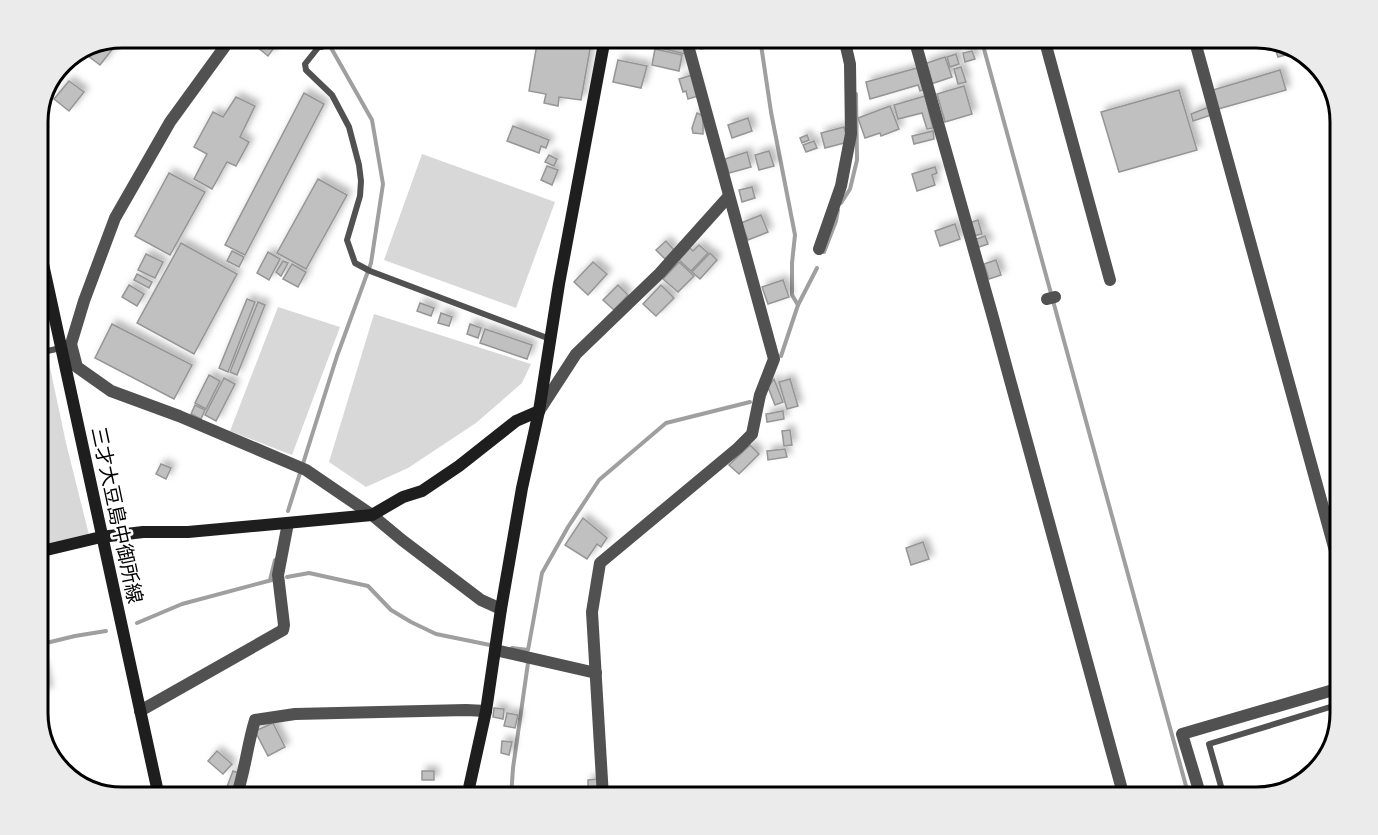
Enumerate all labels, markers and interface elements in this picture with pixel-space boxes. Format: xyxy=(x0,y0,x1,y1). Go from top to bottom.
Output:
street label: 三才大豆島中御所線 xyxy=(87,424,147,606)

